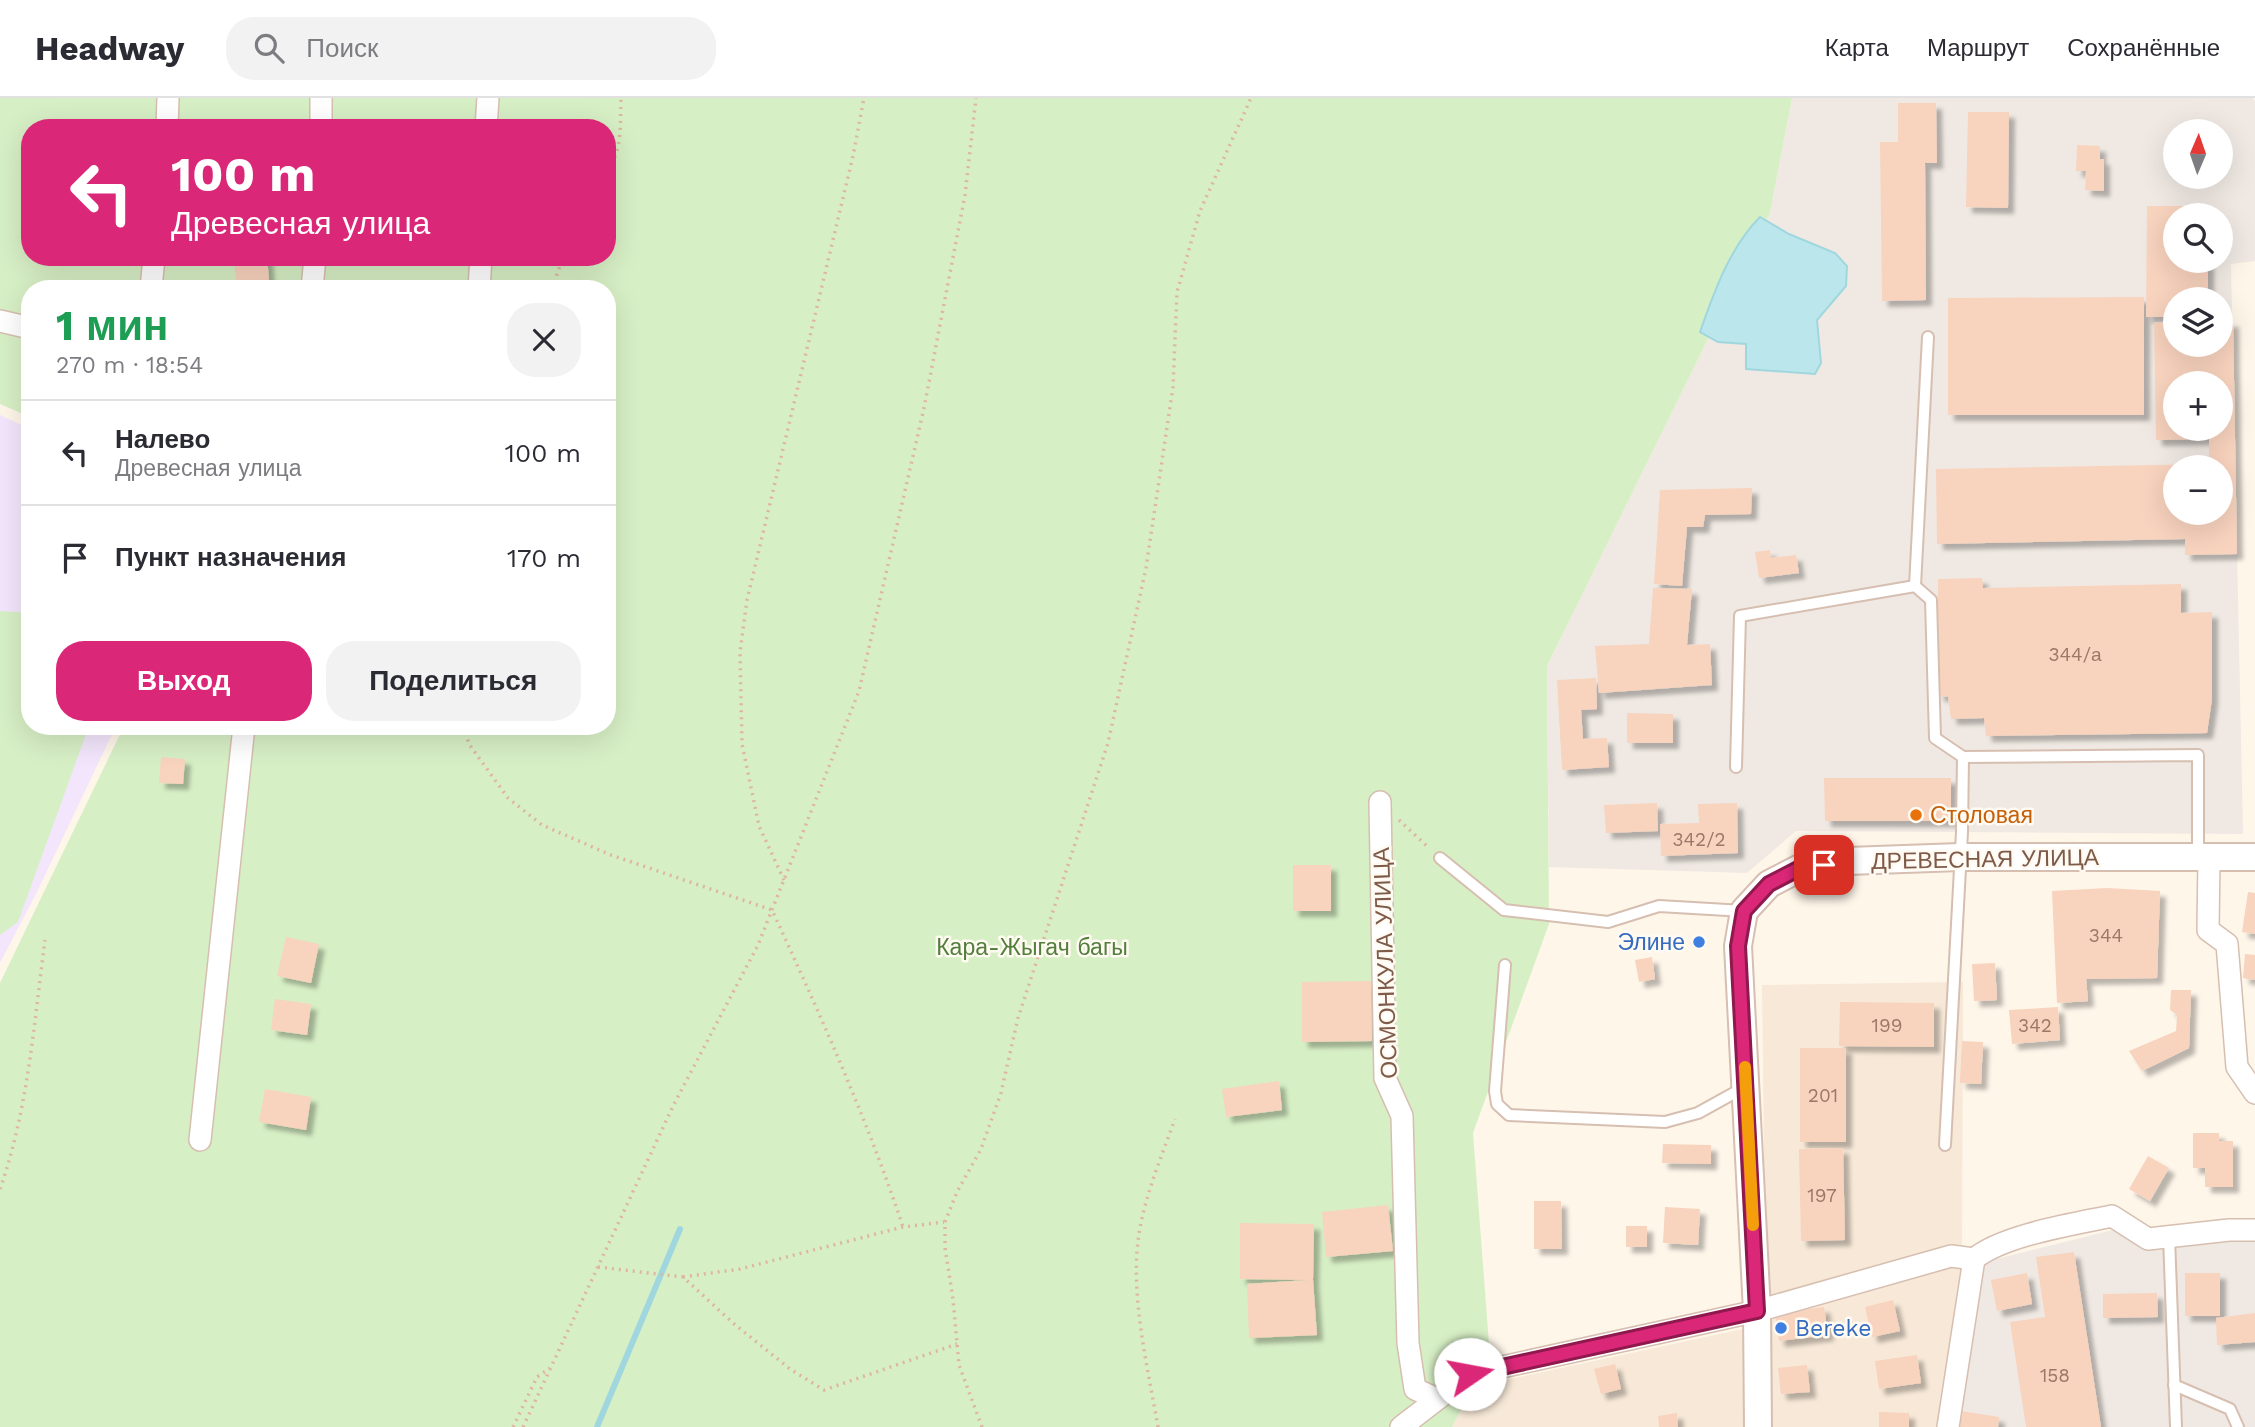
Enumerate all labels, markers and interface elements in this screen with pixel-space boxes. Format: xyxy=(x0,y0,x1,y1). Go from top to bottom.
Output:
search box xyxy=(226,17,716,80)
text: Headway xyxy=(35,29,184,68)
icon: search xyxy=(250,29,288,67)
text: Поиск xyxy=(306,33,378,63)
text: Карта xyxy=(1825,34,1889,62)
text: Маршрут xyxy=(1927,34,2029,62)
text: Сохранённые xyxy=(2067,34,2220,62)
north arrow xyxy=(2163,119,2233,189)
map controls xyxy=(2163,119,2233,525)
text: 100 m xyxy=(171,145,315,203)
icon: left xyxy=(56,147,147,238)
button: search xyxy=(2163,203,2233,273)
text: Древесная улица xyxy=(171,204,430,242)
button: layers xyxy=(2163,287,2233,357)
text: 1 мин xyxy=(56,301,168,350)
button: close xyxy=(507,303,581,377)
text: 270 m · 18:54 xyxy=(56,352,203,379)
button: + xyxy=(2163,371,2233,441)
text: Налево xyxy=(115,424,210,454)
icon: left xyxy=(56,434,94,472)
text: 100 m xyxy=(505,438,581,468)
text: Древесная улица xyxy=(115,455,301,482)
button: − xyxy=(2163,455,2233,525)
icon: arrive xyxy=(56,539,94,577)
text: Пункт назначения xyxy=(115,542,346,572)
text: 170 m xyxy=(507,543,581,573)
button: Выход xyxy=(56,641,312,721)
button: Поделиться xyxy=(326,641,581,721)
house number: 344/а xyxy=(2048,643,2102,666)
place label: Столовая xyxy=(1930,802,2033,829)
marker: Столовая xyxy=(1908,807,1924,823)
house number: 342/2 xyxy=(1672,828,1726,851)
pin xyxy=(1794,835,1854,895)
street label: ДРЕВЕСНАЯ УЛИЦА xyxy=(1871,844,2100,875)
street label: ОСМОНКУЛА УЛИЦА xyxy=(1368,846,1403,1079)
icon: arrive xyxy=(1805,846,1843,884)
house number: 344 xyxy=(2089,924,2123,947)
place label: Элине xyxy=(1617,929,1685,956)
park label: Кара-Жыгач багы xyxy=(936,934,1128,961)
marker: Элине xyxy=(1691,934,1707,950)
house number: 199 xyxy=(1872,1014,1902,1037)
house number: 342 xyxy=(2018,1014,2052,1037)
house number: 201 xyxy=(1808,1084,1838,1107)
house number: 197 xyxy=(1807,1184,1837,1207)
place label: Bereke xyxy=(1795,1315,1871,1342)
marker: Bereke xyxy=(1773,1320,1789,1336)
position arrow xyxy=(1433,1337,1507,1411)
house number: 158 xyxy=(2040,1364,2070,1387)

